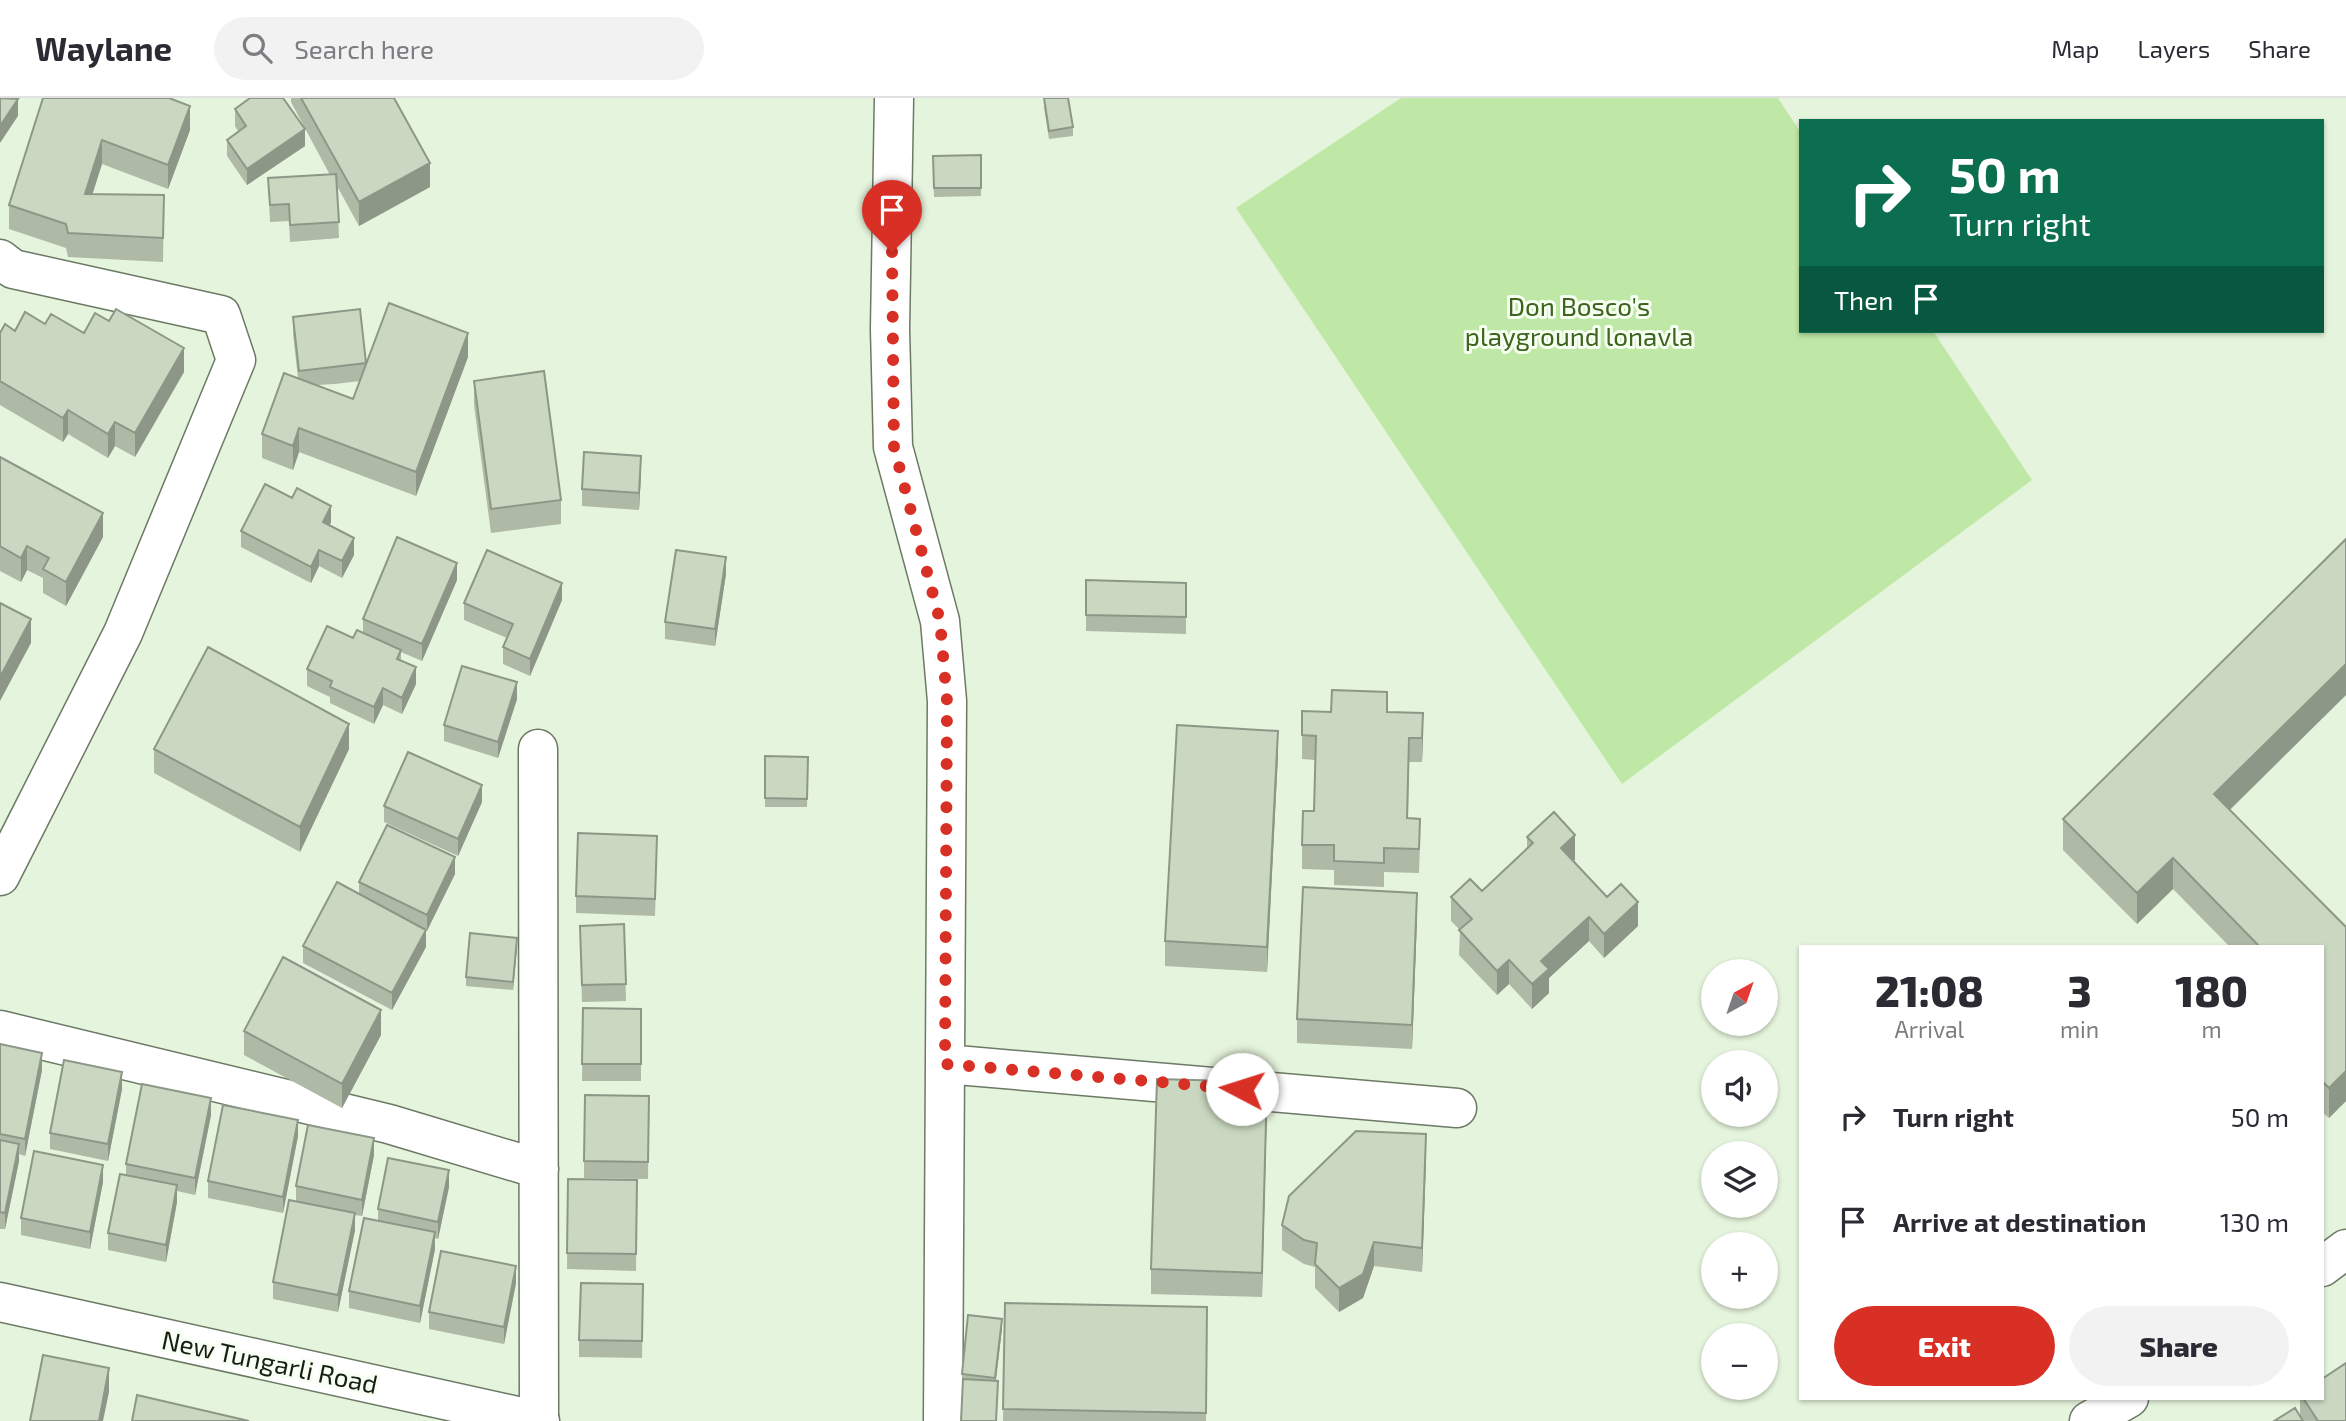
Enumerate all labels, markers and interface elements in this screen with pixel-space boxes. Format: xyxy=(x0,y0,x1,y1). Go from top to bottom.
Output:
search box xyxy=(214,17,704,80)
text: Waylane xyxy=(35,28,172,68)
icon: search xyxy=(238,29,276,67)
text: Search here xyxy=(294,33,434,64)
text: Map xyxy=(2051,34,2099,63)
text: Layers xyxy=(2137,34,2210,63)
text: Share xyxy=(2248,34,2311,63)
text: 50 m xyxy=(1949,144,2061,203)
icon: right xyxy=(1834,147,1925,238)
pin xyxy=(862,180,922,252)
icon: arrive xyxy=(873,191,911,229)
text: Turn right xyxy=(1949,204,2091,242)
icon: arrive xyxy=(1907,280,1945,318)
text: Then xyxy=(1834,284,1893,315)
park label: Don Bosco's playground lonavla xyxy=(1465,290,1693,351)
north arrow xyxy=(1701,959,1778,1036)
map controls xyxy=(1701,959,1778,1400)
text: 21:08 xyxy=(1875,965,1984,1015)
text: 3 xyxy=(2067,965,2092,1015)
text: 180 xyxy=(2175,965,2248,1015)
text: Arrival xyxy=(1894,1015,1964,1043)
text: min xyxy=(2060,1015,2099,1043)
text: m xyxy=(2201,1015,2222,1043)
button: sound xyxy=(1701,1050,1778,1127)
position arrow xyxy=(1205,1052,1279,1126)
icon: right xyxy=(1834,1098,1872,1136)
text: Turn right xyxy=(1893,1101,2014,1132)
text: 50 m xyxy=(2231,1101,2289,1132)
button: layers xyxy=(1701,1141,1778,1218)
icon: arrive xyxy=(1834,1203,1872,1241)
text: Arrive at destination xyxy=(1893,1206,2146,1237)
text: 130 m xyxy=(2220,1206,2289,1237)
button: + xyxy=(1701,1232,1778,1309)
button: Exit xyxy=(1834,1306,2055,1386)
button: Share xyxy=(2069,1306,2289,1386)
street label: New Tungarli Road xyxy=(159,1323,381,1399)
button: − xyxy=(1701,1323,1778,1400)

